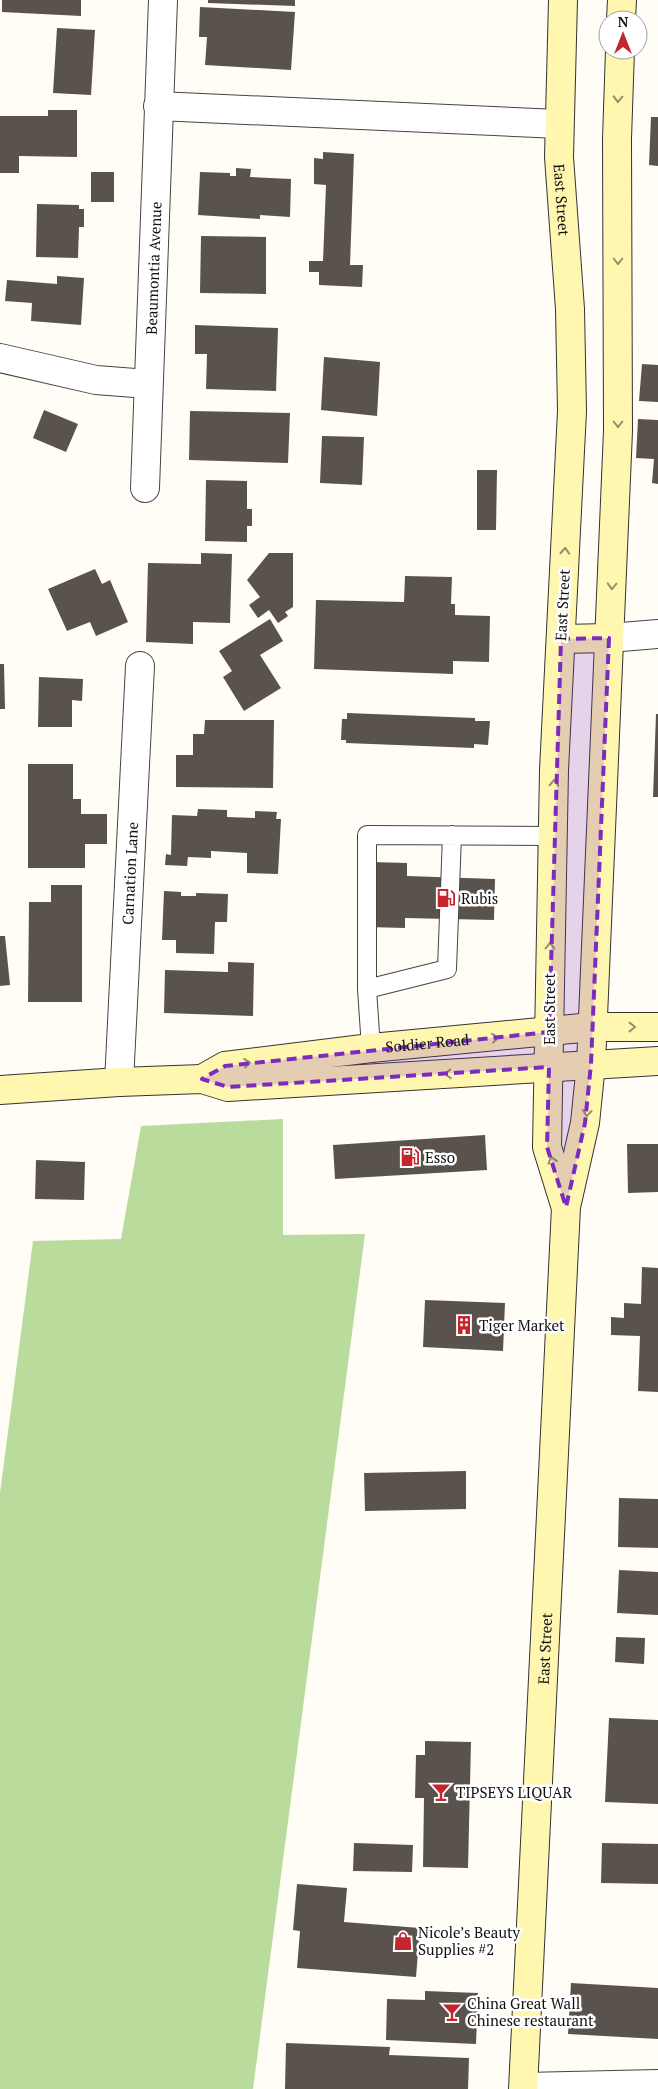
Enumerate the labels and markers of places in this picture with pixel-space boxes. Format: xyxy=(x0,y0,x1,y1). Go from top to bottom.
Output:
fuel station icon: Rubis xyxy=(435,887,457,909)
place label: Rubis xyxy=(461,888,498,908)
fuel station icon: Esso xyxy=(399,1146,421,1168)
place label: Esso xyxy=(425,1147,455,1167)
building icon: Tiger Market xyxy=(453,1314,475,1336)
place label: Tiger Market xyxy=(479,1315,565,1335)
bar icon: TIPSEYS LIQUAR xyxy=(430,1781,452,1803)
place label: TIPSEYS LIQUAR xyxy=(456,1782,573,1802)
place label: Nicole’s Beauty Supplies #2 xyxy=(418,1922,521,1959)
shop icon: Nicole’s Beauty Supplies #2 xyxy=(392,1930,414,1952)
place label: China Great Wall Chinese restaurant xyxy=(467,1993,594,2030)
bar icon: China Great Wall Chinese restaurant xyxy=(441,2001,463,2023)

